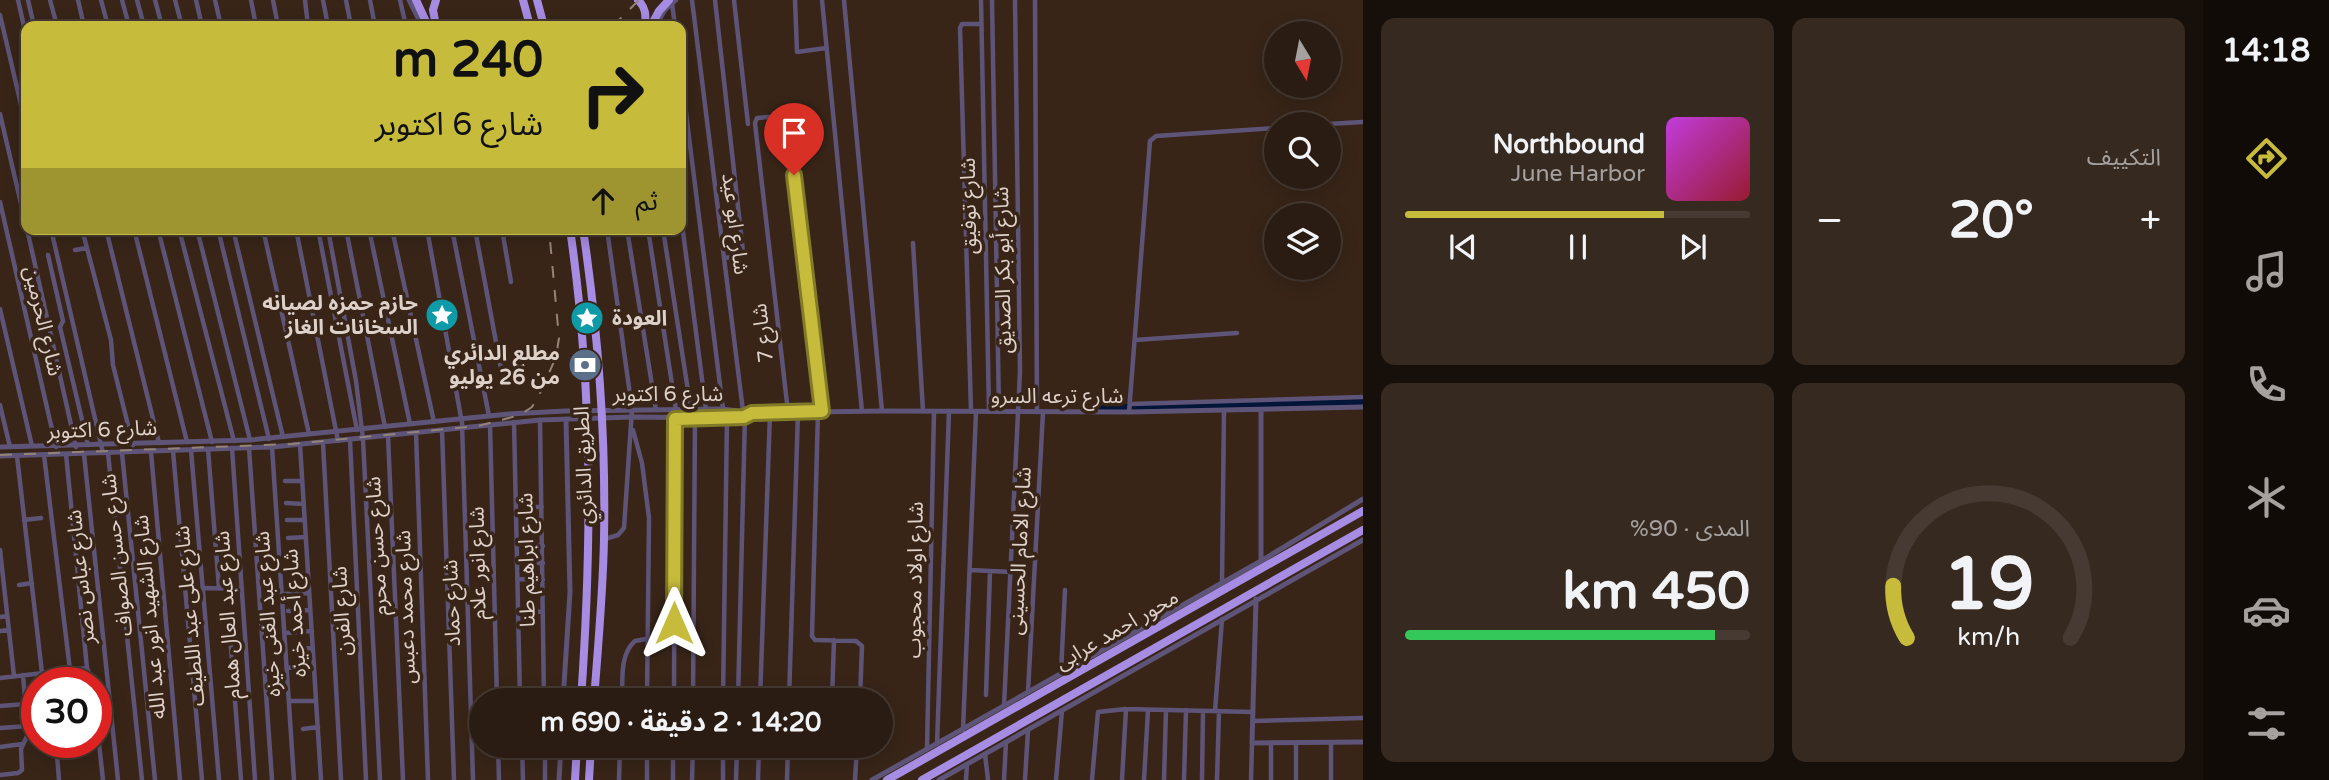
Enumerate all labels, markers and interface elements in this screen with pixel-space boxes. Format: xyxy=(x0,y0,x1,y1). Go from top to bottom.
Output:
north arrow xyxy=(1264,21,1340,98)
map controls xyxy=(1264,21,1341,280)
text: 240 m xyxy=(393,31,543,90)
text: 14:18 xyxy=(2222,32,2310,70)
icon: right xyxy=(567,49,658,140)
pin xyxy=(764,103,824,175)
text: شارع 6 اكتوبر xyxy=(375,106,543,144)
button: search xyxy=(1264,112,1341,189)
icon: arrive xyxy=(775,114,813,152)
text: Northbound xyxy=(1493,129,1645,160)
icon: directions xyxy=(2242,134,2291,183)
text: التكييف xyxy=(2087,144,2161,172)
street label: شارع توفيق xyxy=(956,157,984,255)
text: June Harbor xyxy=(1511,160,1645,188)
street label: شارع ابو عيد xyxy=(714,172,754,276)
icon: ahead xyxy=(584,182,622,220)
text: ثم xyxy=(636,186,658,217)
street label: شارع أبو بكر الصديق xyxy=(988,186,1019,354)
text: 20° xyxy=(1949,189,2034,252)
text: − xyxy=(1816,198,1843,244)
text: + xyxy=(2140,198,2161,244)
button: layers xyxy=(1264,203,1341,280)
icon: previous xyxy=(1444,228,1482,266)
icon: pause xyxy=(1559,228,1597,266)
icon: next xyxy=(1674,228,1712,266)
icon: music xyxy=(2242,247,2291,296)
street label: شارع الحرمين xyxy=(16,264,68,379)
place label: حازم حمزه لصيانه السخانات الغاز xyxy=(262,291,418,340)
place icon: حازم حمزه لصيانه السخانات الغاز xyxy=(423,296,461,334)
place icon: العودة xyxy=(568,299,606,337)
street label: شارع 7 xyxy=(747,302,781,364)
place label: العودة xyxy=(612,306,667,331)
place label: مطلع الدائري من 26 يوليو xyxy=(444,341,560,390)
bank icon: مطلع الدائري من 26 يوليو xyxy=(566,346,604,384)
icon: phone xyxy=(2242,360,2291,409)
street label: شارع 6 اكتوبر xyxy=(612,382,723,409)
street label: شارع ترعه السرو xyxy=(991,384,1123,411)
street label: الطريق الدائري xyxy=(569,405,601,525)
street label: شارع 6 اكتوبر xyxy=(45,416,158,446)
street label: شارع الامام الحسينى xyxy=(1003,466,1040,636)
street label: شارع حسن الصواف xyxy=(96,472,140,638)
icon: climate xyxy=(2242,473,2291,522)
street label: شارع حسن محرم xyxy=(361,476,396,616)
street label: شارع ابراهيم طنا xyxy=(513,492,543,627)
street label: شارع اولاد محجوب xyxy=(901,501,931,659)
street label: شارع انور علام xyxy=(465,506,494,620)
street label: شارع عباس نصر xyxy=(62,508,103,646)
street label: شارع الشهيد انور عبد الله xyxy=(129,514,173,720)
text: المدى · 90% xyxy=(1630,515,1750,543)
street label: شارع على عبد اللطيف xyxy=(170,525,212,707)
street label: شارع عبد العال همام xyxy=(210,530,249,700)
street label: شارع عبد الغنى خيزه xyxy=(250,530,288,698)
street label: شارع محمد دعبس xyxy=(391,530,423,684)
text: 19 xyxy=(1943,542,2034,630)
street label: شارع أحمد خيزه xyxy=(277,548,314,678)
street label: شارع حماد xyxy=(438,559,468,647)
text: 450 km xyxy=(1562,560,1750,623)
street label: شارع الفرن xyxy=(327,565,359,657)
street label: محور احمد عرابى xyxy=(1051,585,1183,675)
position arrow xyxy=(637,586,711,660)
icon: car xyxy=(2242,586,2291,635)
text: km/h xyxy=(1957,622,2020,652)
speed limit sign: 30 xyxy=(21,667,112,758)
icon: filters xyxy=(2242,699,2291,748)
text: 14:20 · 2 دقيقة · 690 m xyxy=(541,707,821,738)

